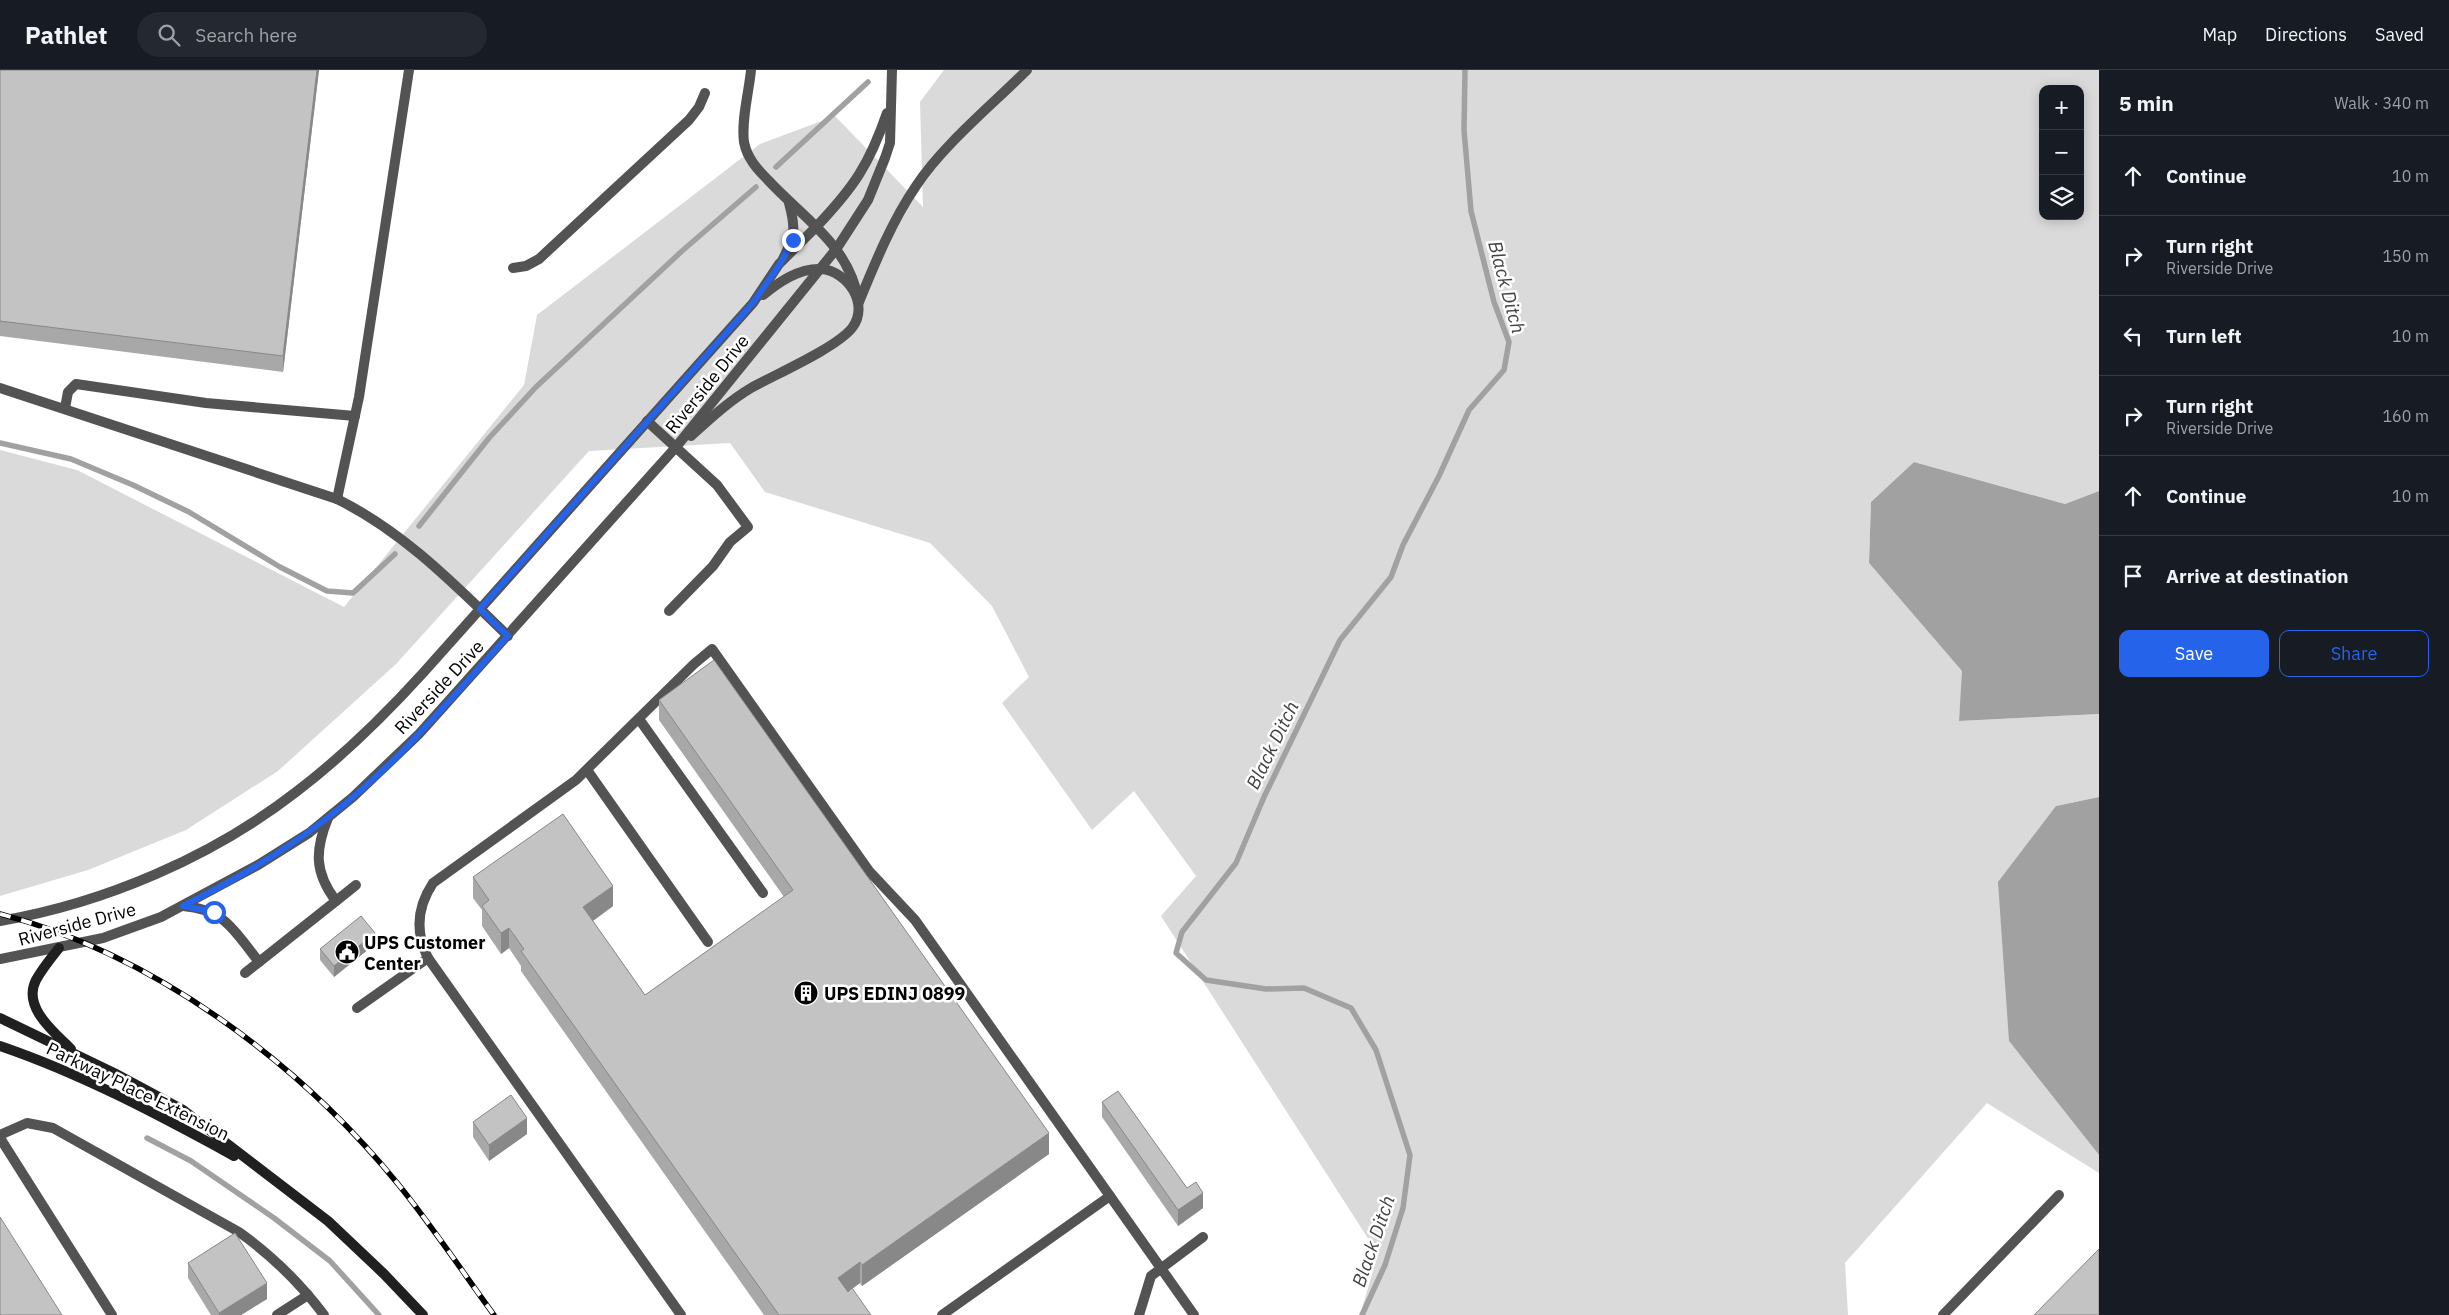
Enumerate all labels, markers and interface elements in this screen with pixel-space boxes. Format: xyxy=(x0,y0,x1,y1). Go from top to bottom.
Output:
search box xyxy=(137,12,487,57)
text: Pathlet xyxy=(25,19,107,51)
icon: search xyxy=(155,21,183,49)
text: Search here xyxy=(195,23,297,47)
text: Map xyxy=(2202,23,2237,46)
text: Directions xyxy=(2265,23,2347,46)
text: Saved xyxy=(2375,23,2424,46)
map controls xyxy=(2039,85,2084,220)
button: + xyxy=(2039,85,2084,130)
text: 5 min xyxy=(2119,89,2174,117)
text: Walk · 340 m xyxy=(2334,93,2429,113)
button: − xyxy=(2039,130,2084,175)
icon: ahead xyxy=(2119,162,2147,190)
text: Continue xyxy=(2166,164,2246,188)
text: 10 m xyxy=(2392,166,2429,186)
button: layers xyxy=(2039,175,2084,220)
route end xyxy=(782,229,805,252)
text: Turn right xyxy=(2166,234,2253,258)
water label: Black Ditch xyxy=(1483,238,1531,336)
icon: right xyxy=(2119,242,2147,270)
text: 150 m xyxy=(2382,246,2429,266)
text: Riverside Drive xyxy=(2166,258,2273,278)
icon: left xyxy=(2119,322,2147,350)
text: Turn left xyxy=(2166,324,2242,348)
text: 10 m xyxy=(2392,326,2429,346)
street label: Riverside Drive xyxy=(660,330,754,438)
text: Turn right xyxy=(2166,394,2253,418)
icon: right xyxy=(2119,402,2147,430)
text: 160 m xyxy=(2382,406,2429,426)
text: Riverside Drive xyxy=(2166,418,2273,438)
icon: ahead xyxy=(2119,482,2147,510)
text: Continue xyxy=(2166,484,2246,508)
text: 10 m xyxy=(2392,486,2429,506)
icon: arrive xyxy=(2119,562,2147,590)
text: Arrive at destination xyxy=(2166,564,2349,588)
button: Save xyxy=(2119,630,2269,677)
button: Share xyxy=(2279,630,2429,677)
street label: Riverside Drive xyxy=(389,635,489,739)
water label: Black Ditch xyxy=(1240,697,1304,793)
street label: Riverside Drive xyxy=(16,897,138,951)
route start xyxy=(203,901,226,924)
place label: UPS Customer Center xyxy=(364,931,485,975)
public building icon: UPS Customer Center xyxy=(334,939,360,965)
building icon: UPS EDINJ 0899 xyxy=(793,980,819,1006)
place label: UPS EDINJ 0899 xyxy=(824,982,966,1005)
street label: Parkway Place Extension xyxy=(43,1037,233,1145)
water label: Black Ditch xyxy=(1346,1192,1400,1290)

